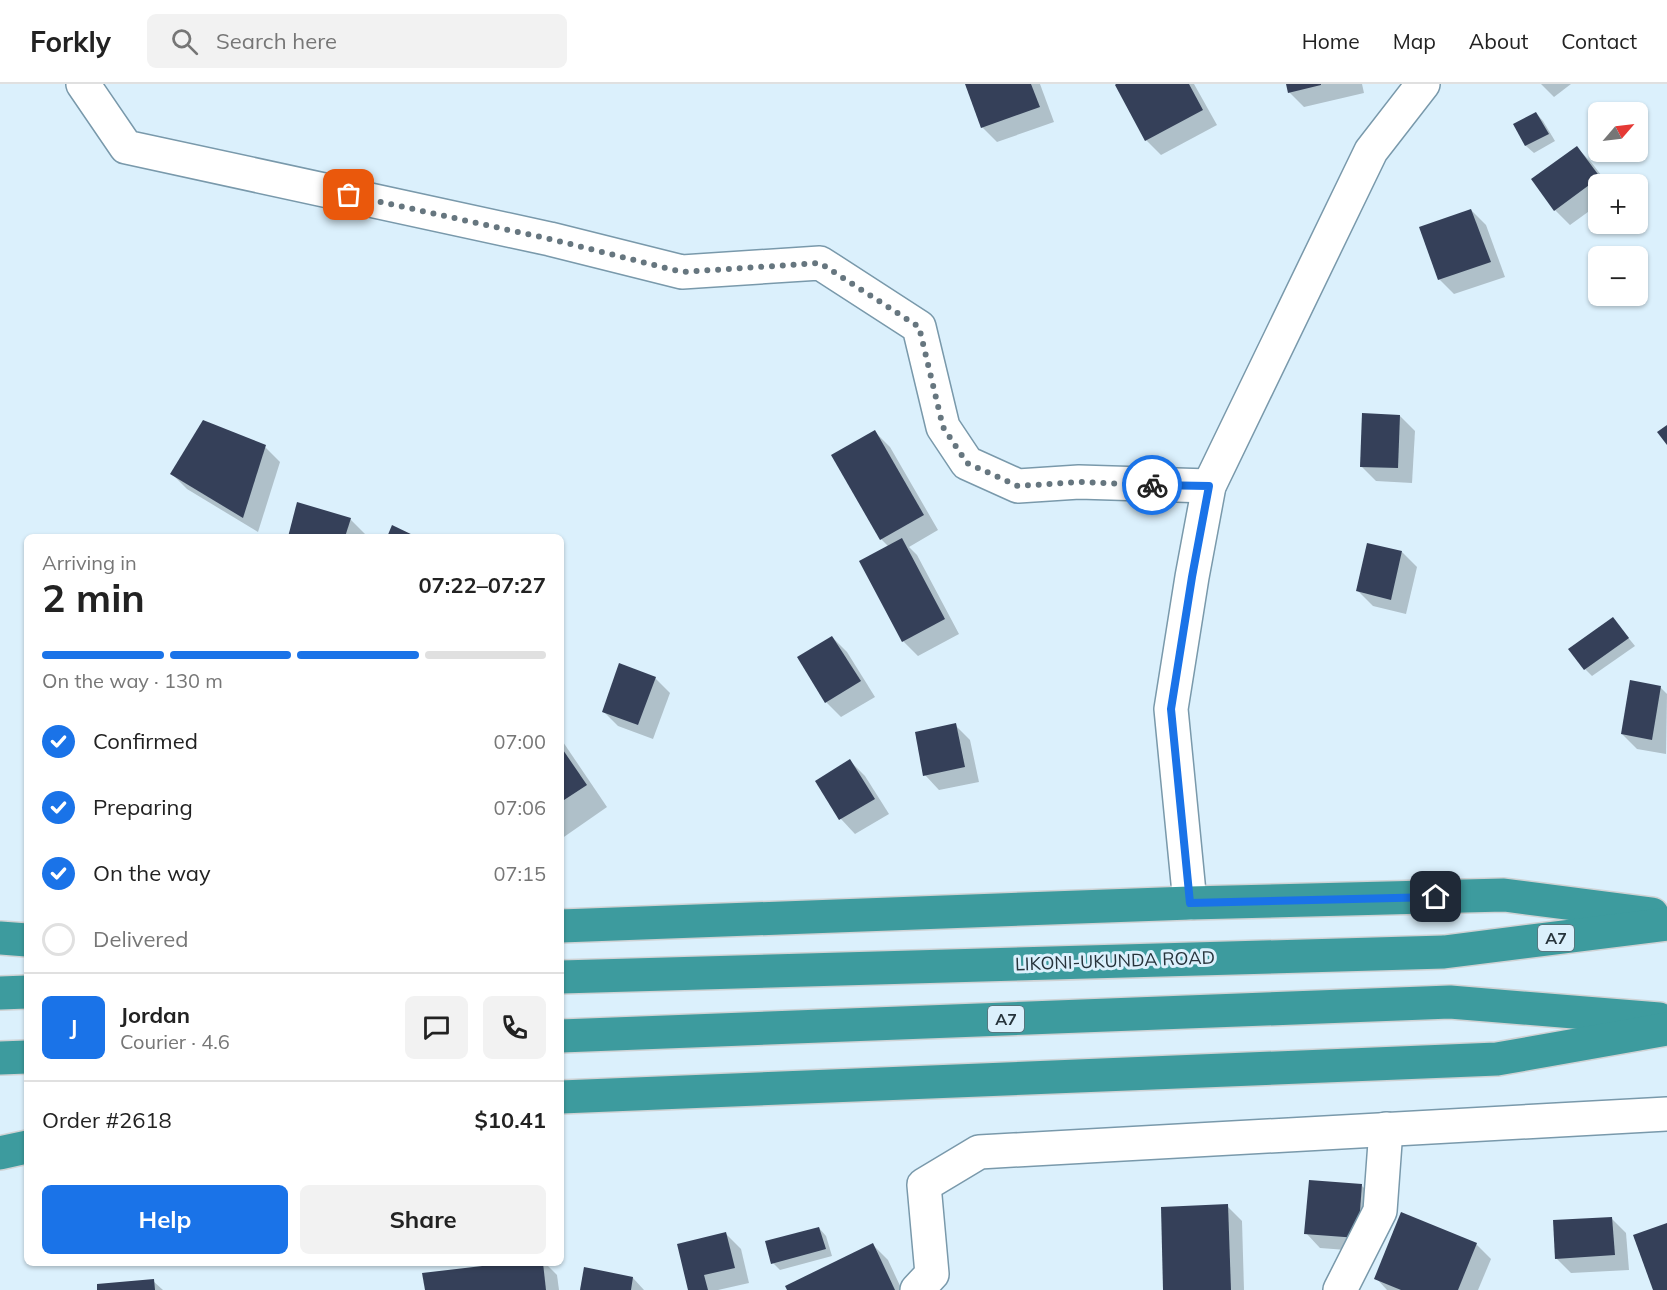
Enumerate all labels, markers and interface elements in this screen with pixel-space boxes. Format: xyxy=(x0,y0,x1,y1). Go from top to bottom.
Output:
search box xyxy=(147,14,567,68)
text: Forkly xyxy=(30,24,111,59)
icon: search xyxy=(168,25,201,58)
text: Search here xyxy=(216,27,337,55)
text: Home xyxy=(1302,28,1360,54)
text: Map xyxy=(1393,28,1436,54)
text: About xyxy=(1469,28,1528,54)
text: Contact xyxy=(1561,28,1637,54)
north arrow xyxy=(1588,102,1648,162)
map controls xyxy=(1588,102,1648,306)
pin xyxy=(323,169,374,220)
button: + xyxy=(1588,174,1648,234)
icon: bag xyxy=(332,178,365,211)
button: − xyxy=(1588,246,1648,306)
courier xyxy=(1122,455,1182,515)
icon: bike xyxy=(1136,469,1169,502)
text: Arriving in xyxy=(42,550,137,575)
text: 07:22–07:27 xyxy=(418,571,546,599)
text: 2 min xyxy=(42,573,145,622)
text: On the way · 130 m xyxy=(42,668,223,693)
icon: check xyxy=(42,725,75,758)
text: Confirmed xyxy=(93,727,198,755)
text: 07:00 xyxy=(493,729,546,754)
icon: check xyxy=(42,791,75,824)
text: Preparing xyxy=(93,793,193,821)
text: 07:06 xyxy=(493,795,546,820)
icon: check xyxy=(42,857,75,890)
text: On the way xyxy=(93,859,211,887)
text: 07:15 xyxy=(493,861,546,886)
pin xyxy=(1410,871,1461,922)
icon: home xyxy=(1419,880,1452,913)
text: Delivered xyxy=(93,925,188,953)
road number: A7 xyxy=(1538,925,1574,951)
street label: LIKONI-UKUNDA ROAD xyxy=(1015,946,1215,975)
button: chat xyxy=(405,996,468,1059)
button: phone xyxy=(483,996,546,1059)
text: Jordan xyxy=(120,1001,190,1029)
road number: A7 xyxy=(988,1006,1024,1032)
text: J xyxy=(70,1013,77,1041)
text: Courier · 4.6 xyxy=(120,1029,230,1054)
text: Order #2618 xyxy=(42,1106,172,1134)
text: $10.41 xyxy=(475,1106,546,1134)
button: Help xyxy=(42,1185,288,1254)
button: Share xyxy=(300,1185,546,1254)

